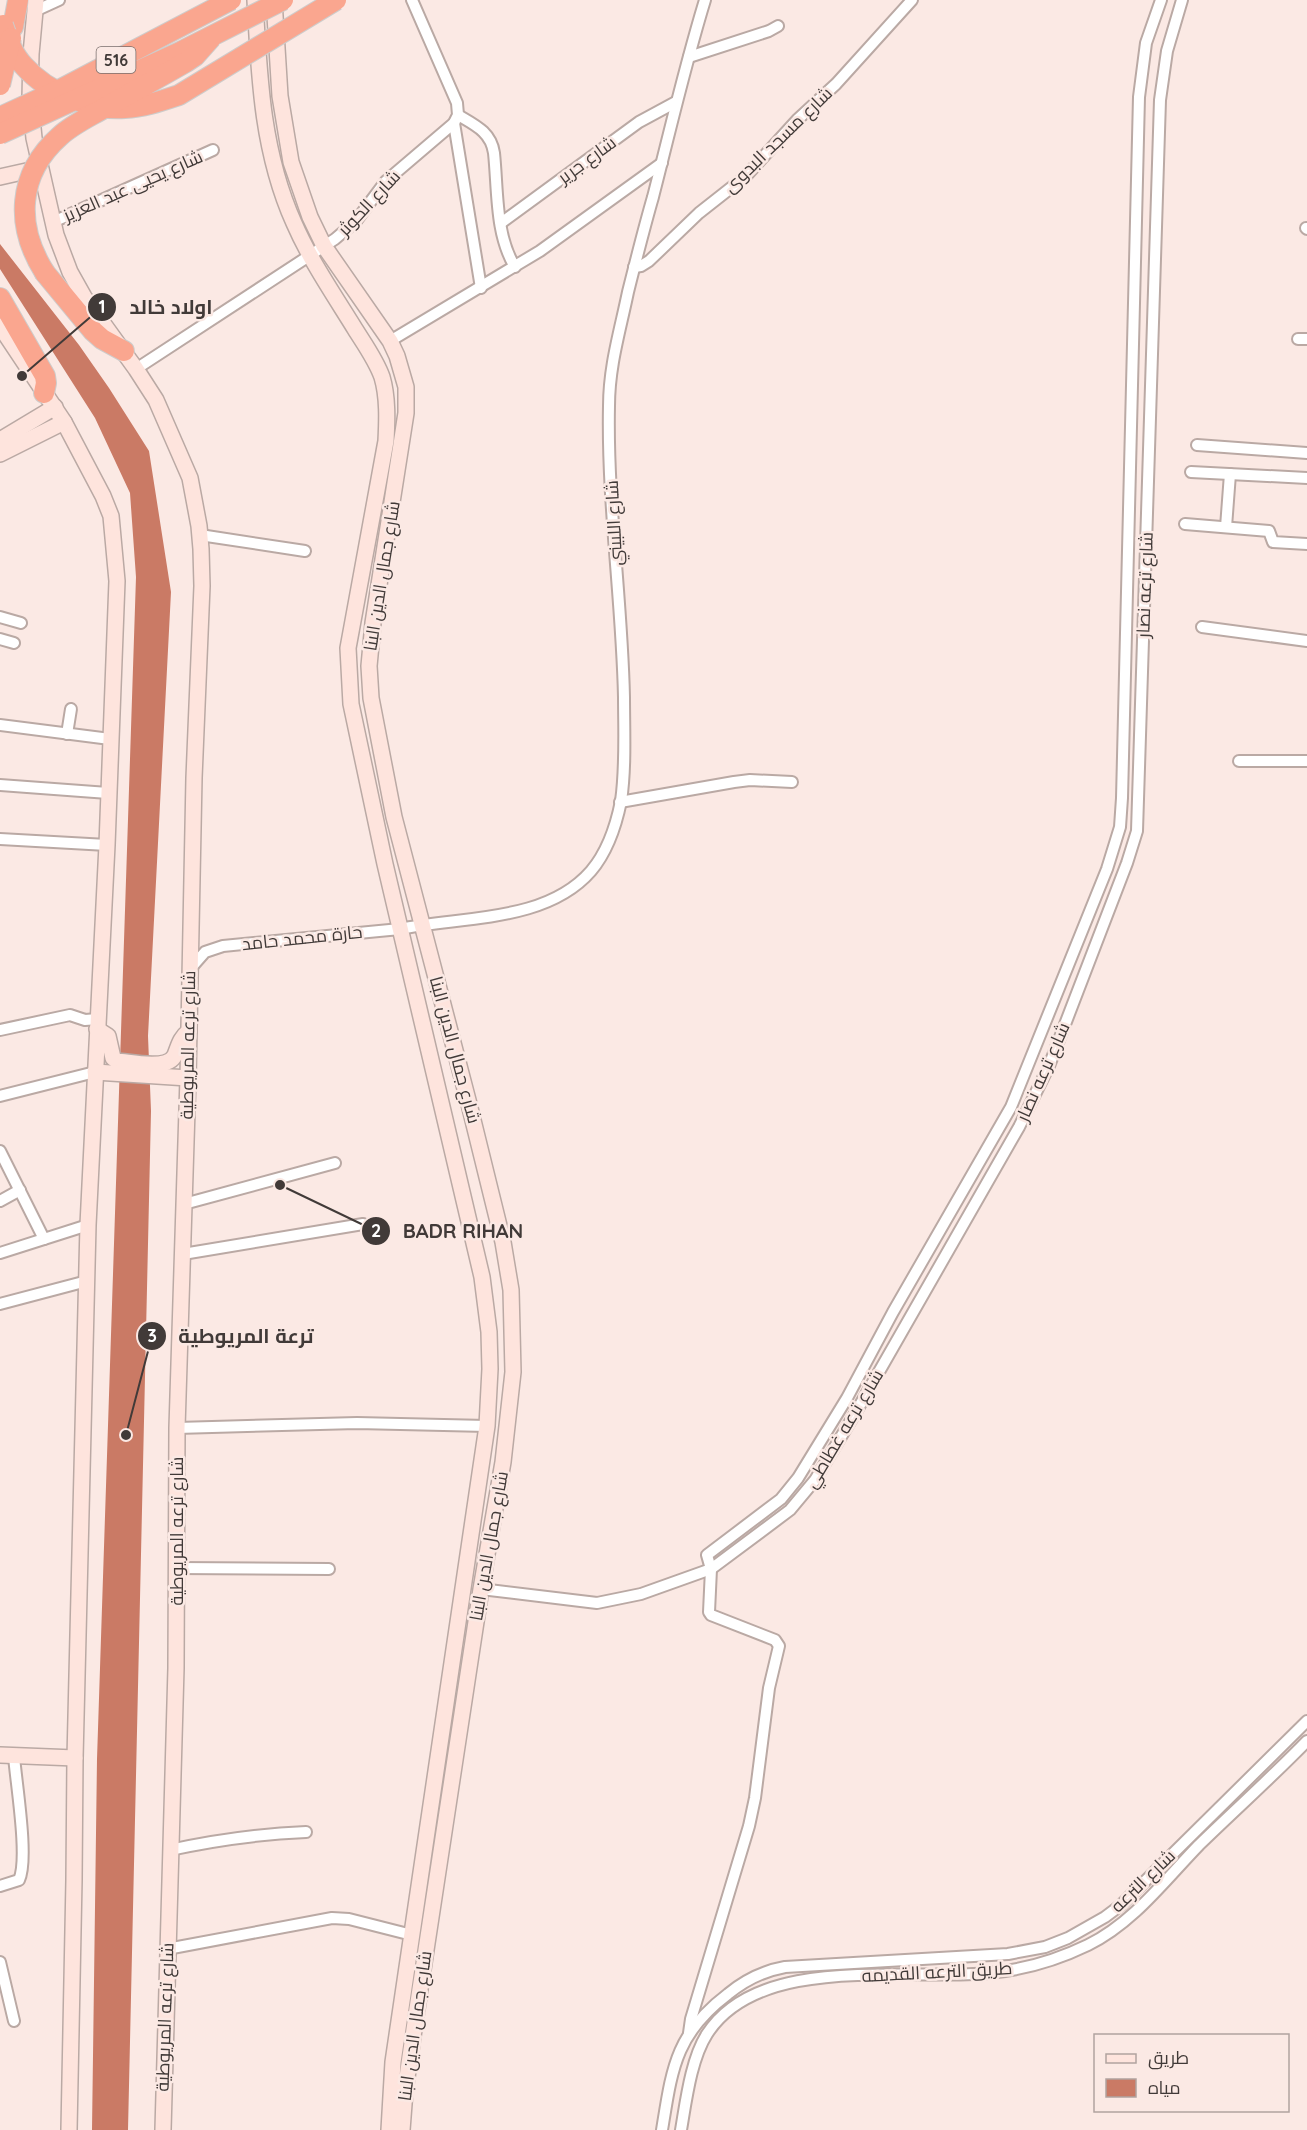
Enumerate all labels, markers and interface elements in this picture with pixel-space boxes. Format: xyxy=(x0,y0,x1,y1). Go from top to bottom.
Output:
road number: 516 xyxy=(96,47,136,73)
street label: شارع مسجد البدوى xyxy=(718,82,838,198)
street label: شارع جرير xyxy=(552,131,621,190)
street label: شارع يحيى عبد العزيز xyxy=(59,144,207,228)
street label: شارع الكوثر xyxy=(332,165,406,242)
callout: اولاد خالد xyxy=(87,288,224,326)
text: اولاد خالد xyxy=(130,294,212,319)
text: 1 xyxy=(98,295,106,318)
street label: شارع اللبيني xyxy=(600,479,630,566)
street label: شارع جمال الدين البنا xyxy=(358,499,406,653)
street label: شارع ترعه نصار xyxy=(1131,532,1159,639)
street label: حارة محمد حامد xyxy=(241,920,363,955)
street label: شارع ترعه المريوطية xyxy=(175,970,201,1120)
street label: شارع جمال الدين البنا xyxy=(424,974,486,1126)
street label: شارع ترعه نصار xyxy=(1010,1019,1076,1126)
callout: BADR RIHAN xyxy=(361,1212,535,1250)
text: BADR RIHAN xyxy=(403,1218,523,1243)
text: 2 xyxy=(371,1219,381,1242)
callout: ترعة المريوطية xyxy=(137,1317,326,1355)
text: ترعة المريوطية xyxy=(178,1323,314,1348)
text: 3 xyxy=(147,1324,157,1347)
street label: شارع ترعه غطاطي xyxy=(799,1365,891,1494)
street label: شارع ترعه المريوطية xyxy=(165,1456,189,1606)
street label: شارع جمال الدين البنا xyxy=(464,1469,514,1623)
street label: شارع الترعه xyxy=(1105,1844,1181,1918)
street label: شارع ترعه المريوطية xyxy=(150,1942,180,2092)
street label: شارع جمال الدين البنا xyxy=(393,1949,437,2103)
street label: طريق الترعه القديمه xyxy=(861,1956,1013,1988)
legend xyxy=(1094,2034,1289,2112)
text: طريق xyxy=(1148,2046,1189,2070)
text: مياه xyxy=(1148,2076,1181,2099)

